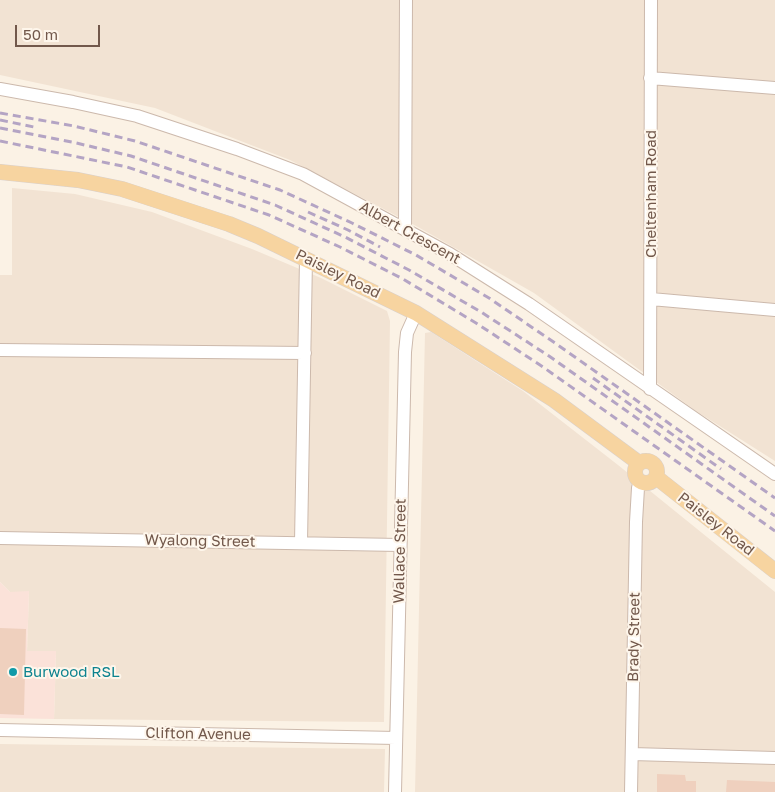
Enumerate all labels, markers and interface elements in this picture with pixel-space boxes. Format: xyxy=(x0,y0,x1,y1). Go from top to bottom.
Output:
scale bar xyxy=(18,15,102,47)
text: 50 m xyxy=(23,25,58,43)
street label: Cheltenham Road xyxy=(642,130,660,258)
street label: Albert Crescent xyxy=(356,198,464,268)
street label: Paisley Road xyxy=(293,246,383,302)
street label: Paisley Road xyxy=(674,489,758,559)
street label: Wallace Street xyxy=(390,498,410,604)
street label: Wyalong Street xyxy=(144,531,256,551)
street label: Brady Street xyxy=(624,592,644,682)
place label: Burwood RSL xyxy=(23,663,120,681)
marker: Burwood RSL xyxy=(7,666,19,678)
street label: Clifton Avenue xyxy=(145,724,251,744)

